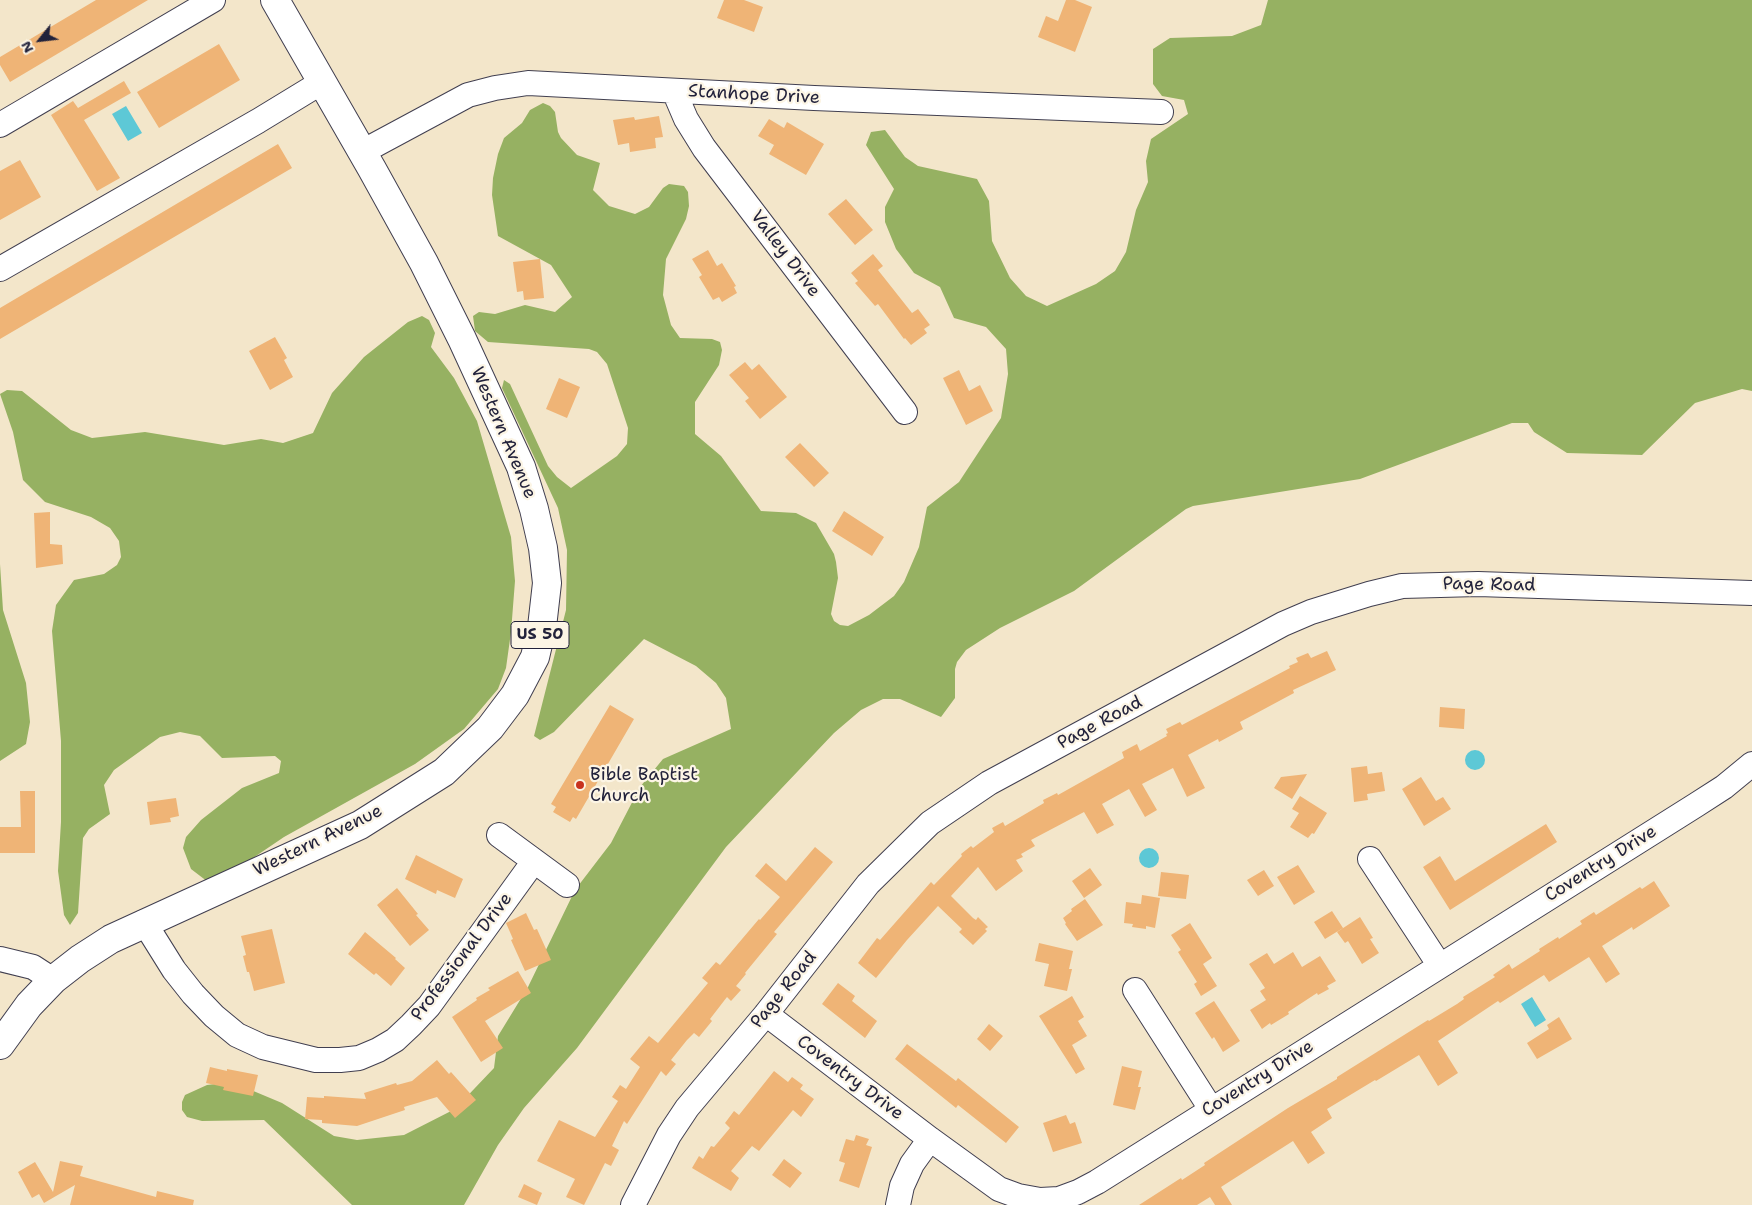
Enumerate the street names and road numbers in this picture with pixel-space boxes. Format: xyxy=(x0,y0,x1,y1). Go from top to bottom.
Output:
street label: Stanhope Drive xyxy=(688,81,820,109)
street label: Valley Drive xyxy=(745,206,825,302)
street label: Western Avenue xyxy=(466,364,540,502)
street label: Page Road xyxy=(1442,573,1536,597)
road number: US 50 xyxy=(511,622,569,648)
street label: Page Road xyxy=(1054,692,1146,754)
street label: Western Avenue xyxy=(250,800,386,882)
street label: Coventry Drive xyxy=(1541,821,1661,907)
street label: Professional Drive xyxy=(407,889,517,1025)
street label: Page Road xyxy=(746,947,822,1033)
street label: Coventry Drive xyxy=(792,1031,908,1125)
street label: Coventry Drive xyxy=(1198,1036,1318,1122)

